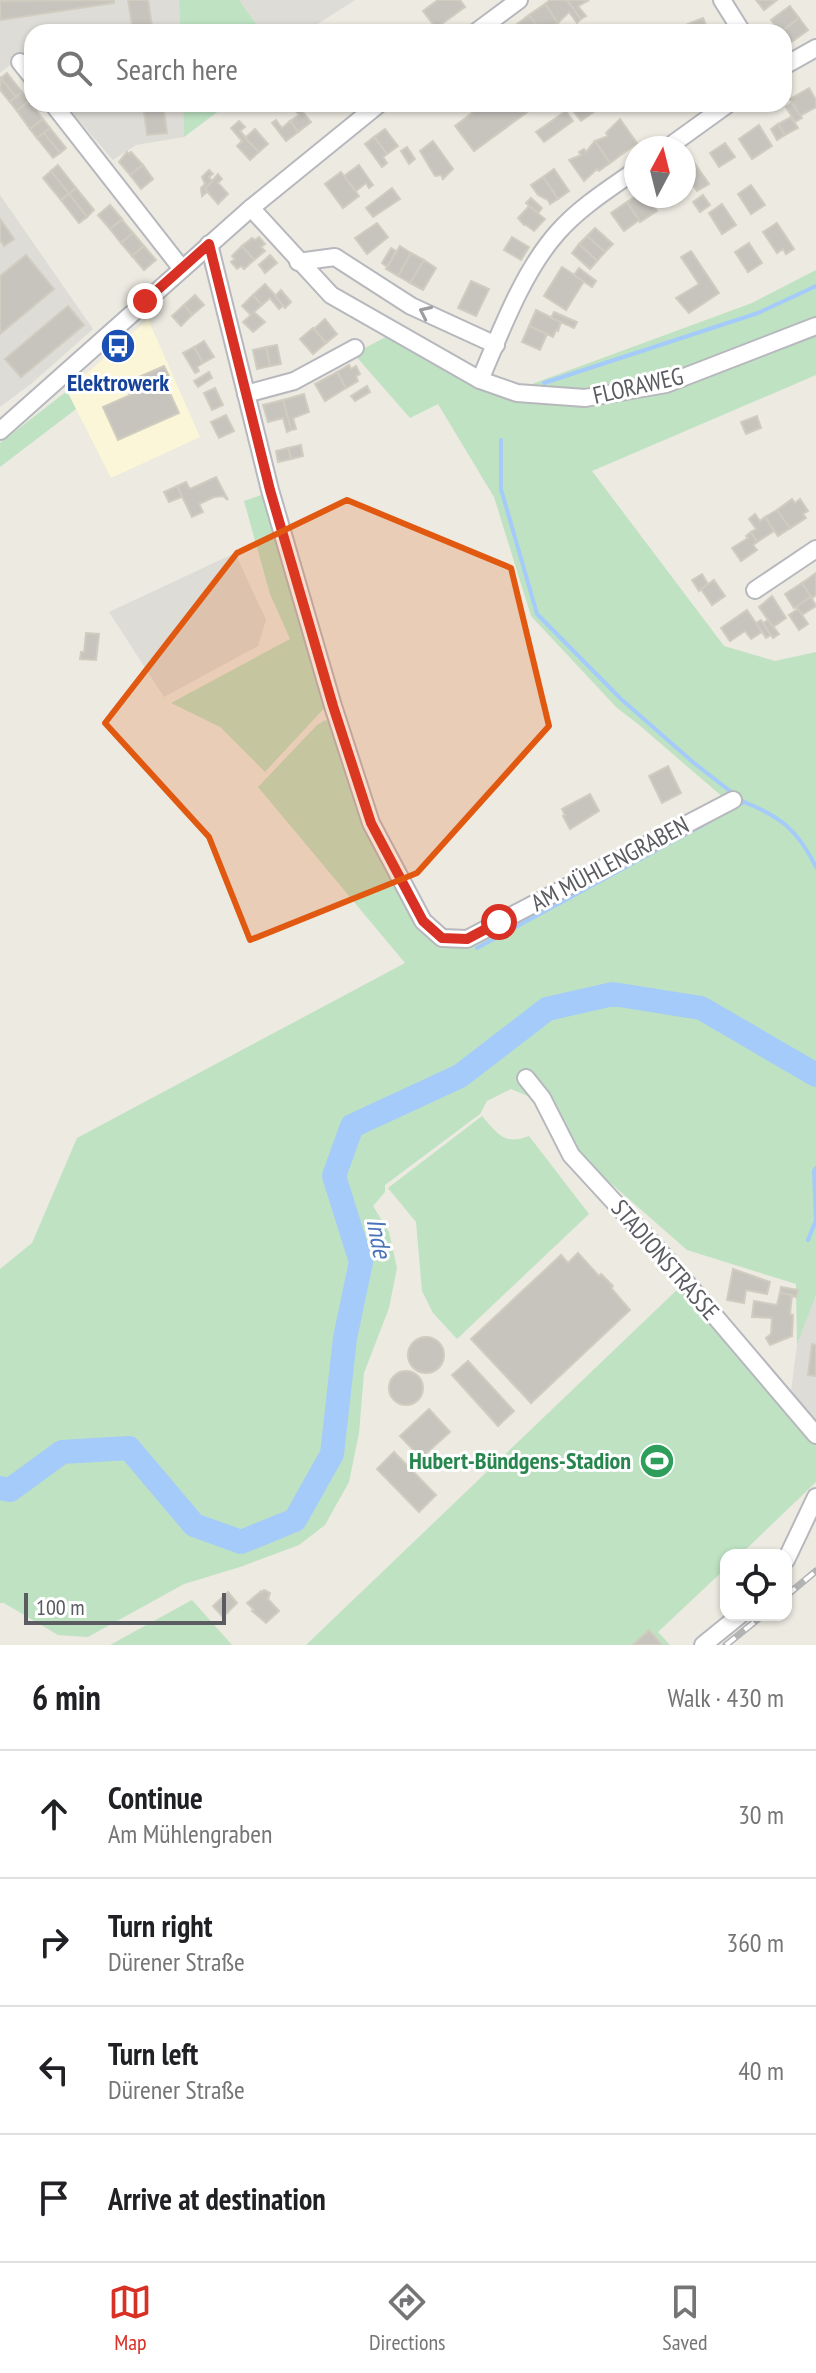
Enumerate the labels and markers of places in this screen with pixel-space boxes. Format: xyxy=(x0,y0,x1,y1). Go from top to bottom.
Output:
bus stop icon: Elektrowerk xyxy=(99,327,137,365)
place label: Elektrowerk xyxy=(67,367,169,398)
sports icon: Hubert-Bündgens-Stadion xyxy=(638,1442,676,1480)
place label: Hubert-Bündgens-Stadion xyxy=(409,1445,631,1476)

